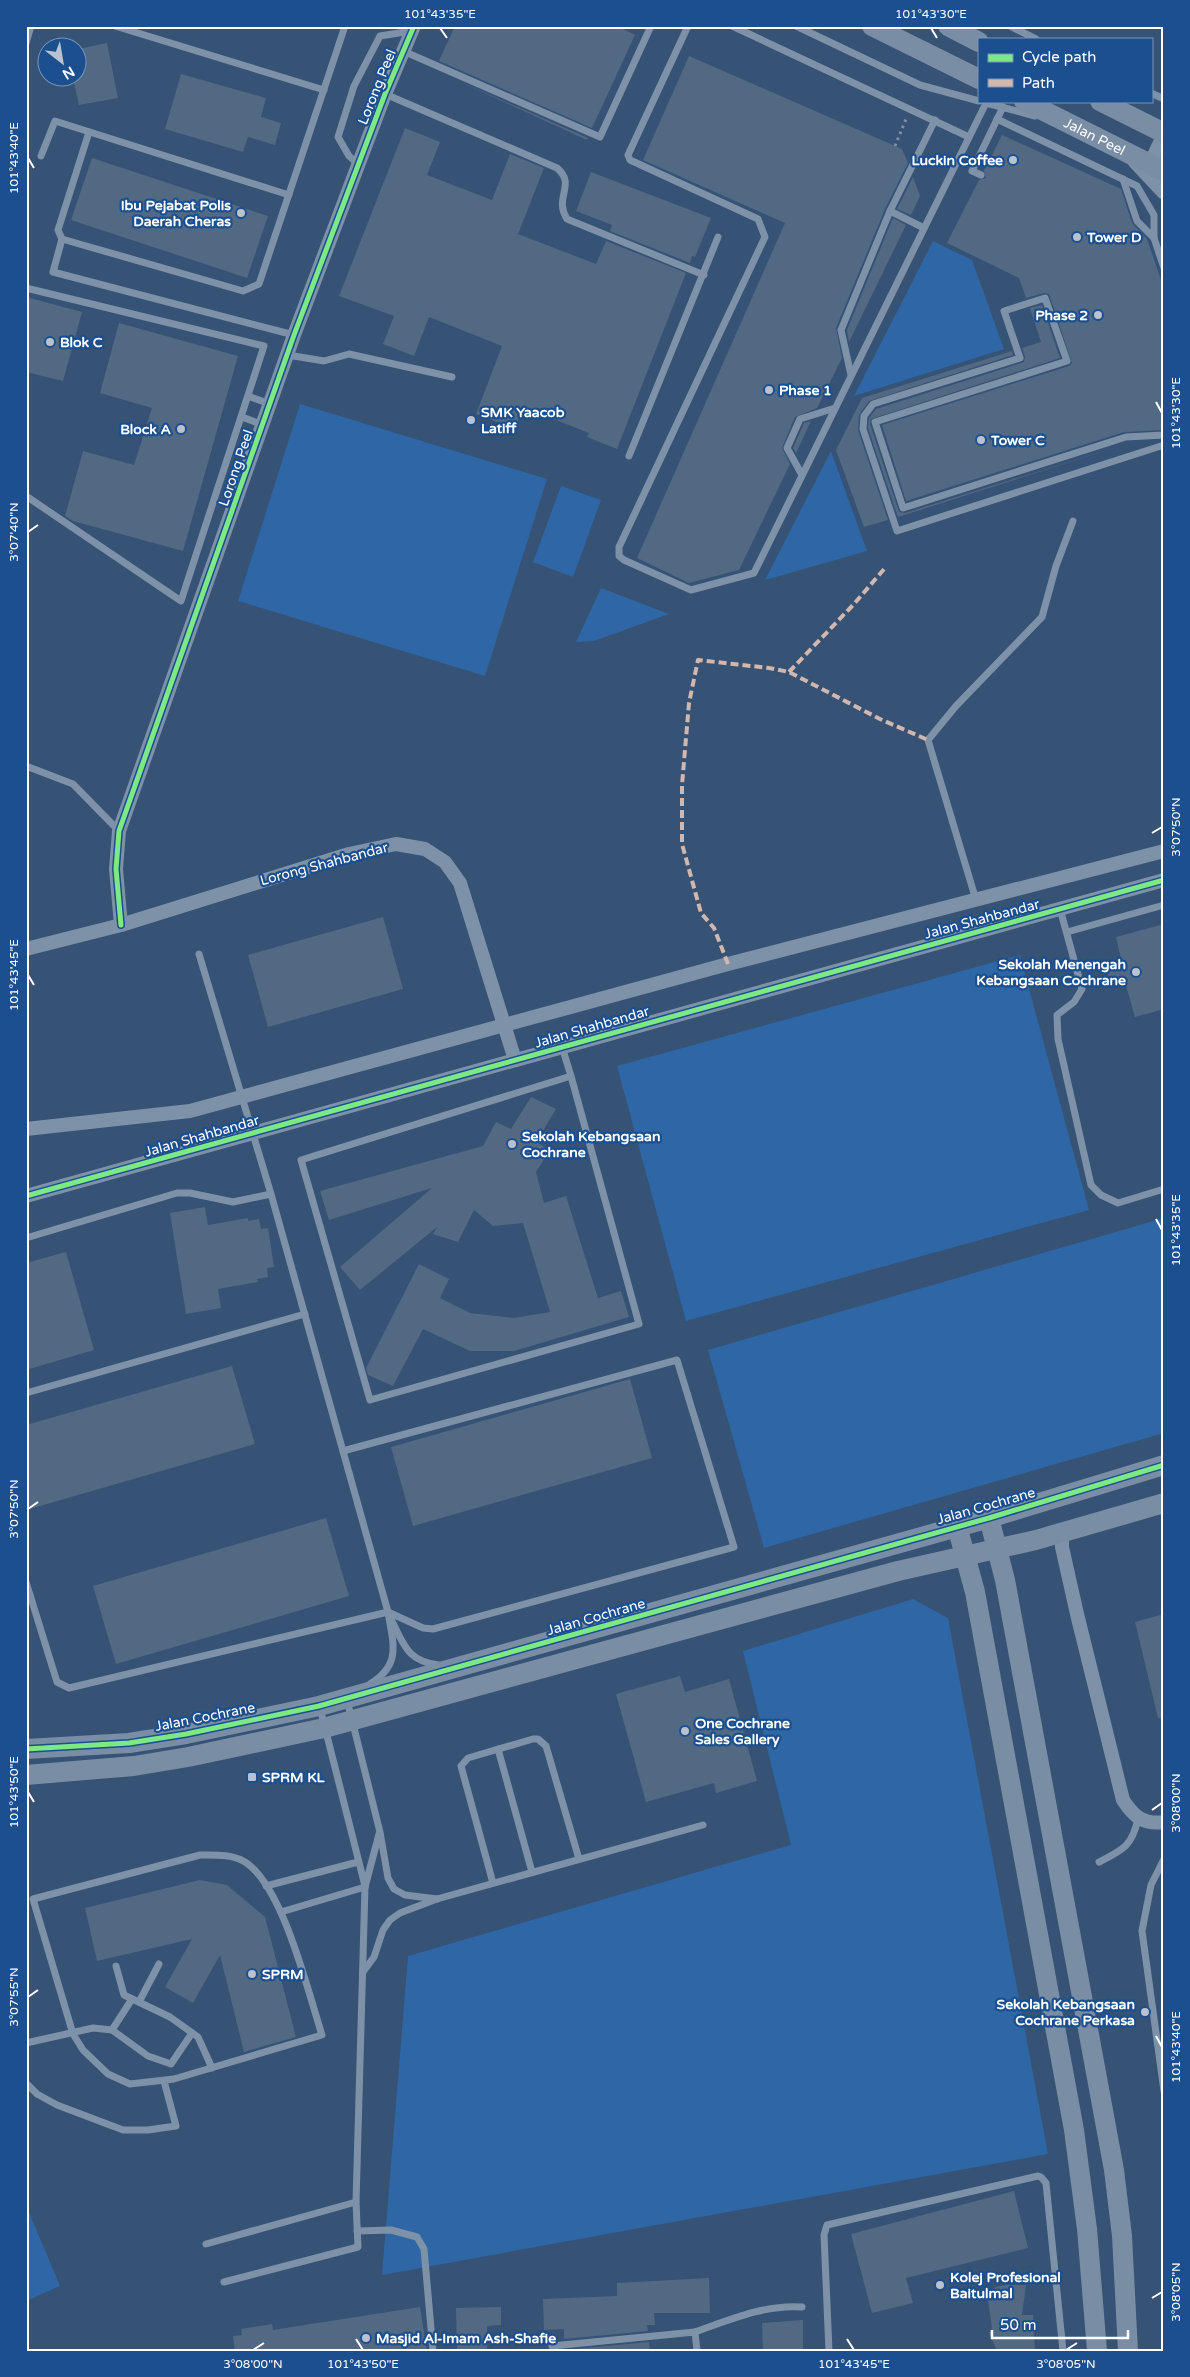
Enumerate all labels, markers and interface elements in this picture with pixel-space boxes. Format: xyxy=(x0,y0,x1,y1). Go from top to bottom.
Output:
text: 101°43'35"E xyxy=(404,7,476,21)
text: 101°43'30"E xyxy=(895,7,967,21)
north arrow xyxy=(38,38,88,88)
legend xyxy=(978,38,1152,102)
street label: Lorong Peel xyxy=(354,47,400,127)
text: Cycle path xyxy=(1022,48,1096,66)
text: N xyxy=(59,63,78,83)
text: Path xyxy=(1022,74,1055,92)
street label: Jalan Peel xyxy=(1061,114,1128,159)
text: 101°43'40"E xyxy=(7,122,21,194)
place label: Luckin Coffee xyxy=(911,152,1003,169)
marker: Luckin Coffee xyxy=(1007,154,1019,166)
place label: Ibu Pejabat Polis Daerah Cheras xyxy=(121,197,231,230)
marker: Ibu Pejabat Polis Daerah Cheras xyxy=(235,207,247,219)
place label: Tower D xyxy=(1086,229,1142,246)
marker: Tower D xyxy=(1071,231,1083,243)
place label: Phase 2 xyxy=(1035,307,1088,324)
marker: Phase 2 xyxy=(1092,309,1104,321)
place label: Blok C xyxy=(60,334,103,351)
marker: Blok C xyxy=(44,336,56,348)
text: 101°43'30"E xyxy=(1169,377,1183,449)
place label: Phase 1 xyxy=(779,382,832,399)
marker: Phase 1 xyxy=(763,384,775,396)
place label: SMK Yaacob Latiff xyxy=(481,404,565,437)
marker: SMK Yaacob Latiff xyxy=(465,414,477,426)
place label: Block A xyxy=(120,421,172,438)
marker: Block A xyxy=(175,423,187,435)
street label: Lorong Peel xyxy=(215,428,257,508)
place label: Tower C xyxy=(990,432,1045,449)
marker: Tower C xyxy=(975,434,987,446)
text: 3°07'40"N xyxy=(7,502,21,562)
text: 3°07'50"N xyxy=(1169,797,1183,857)
street label: Lorong Shahbandar xyxy=(258,839,391,889)
street label: Jalan Shahbandar xyxy=(923,895,1042,943)
text: 101°43'45"E xyxy=(7,939,21,1011)
place label: Sekolah Menengah Kebangsaan Cochrane xyxy=(976,956,1126,989)
marker: Sekolah Menengah Kebangsaan Cochrane xyxy=(1130,966,1142,978)
street label: Jalan Shahbandar xyxy=(533,1002,652,1052)
street label: Jalan Shahbandar xyxy=(143,1111,262,1161)
place label: Sekolah Kebangsaan Cochrane xyxy=(522,1128,660,1161)
marker: Sekolah Kebangsaan Cochrane xyxy=(506,1138,518,1150)
text: 101°43'35"E xyxy=(1169,1194,1183,1266)
text: 3°07'50"N xyxy=(7,1479,21,1539)
street label: Jalan Cochrane xyxy=(935,1484,1037,1528)
street label: Jalan Cochrane xyxy=(545,1595,647,1639)
street label: Jalan Cochrane xyxy=(154,1699,257,1735)
place label: One Cochrane Sales Gallery xyxy=(695,1715,790,1748)
marker: One Cochrane Sales Gallery xyxy=(679,1725,691,1737)
text: 101°43'50"E xyxy=(7,1756,21,1828)
place label: SPRM KL xyxy=(262,1769,326,1786)
marker: SPRM KL xyxy=(246,1771,258,1783)
text: 3°08'00"N xyxy=(1169,1773,1183,1833)
place label: SPRM xyxy=(262,1966,304,1983)
text: 3°07'55"N xyxy=(7,1967,21,2027)
marker: SPRM xyxy=(246,1968,258,1980)
place label: Sekolah Kebangsaan Cochrane Perkasa xyxy=(997,1996,1135,2029)
marker: Sekolah Kebangsaan Cochrane Perkasa xyxy=(1139,2006,1151,2018)
text: 101°43'40"E xyxy=(1169,2011,1183,2083)
text: 3°08'05"N xyxy=(1169,2262,1183,2322)
place label: Kolej Profesional Baitulmal xyxy=(950,2269,1061,2302)
marker: Kolej Profesional Baitulmal xyxy=(934,2279,946,2291)
scale bar xyxy=(992,2307,1129,2339)
text: 50 m xyxy=(1000,2316,1037,2334)
place label: Masjid Al-Imam Ash-Shafie xyxy=(376,2330,556,2347)
marker: Masjid Al-Imam Ash-Shafie xyxy=(360,2332,372,2344)
text: 3°08'00"N xyxy=(223,2357,283,2371)
text: 101°43'50"E xyxy=(327,2357,399,2371)
text: 101°43'45"E xyxy=(818,2357,890,2371)
text: 3°08'05"N xyxy=(1036,2357,1096,2371)

